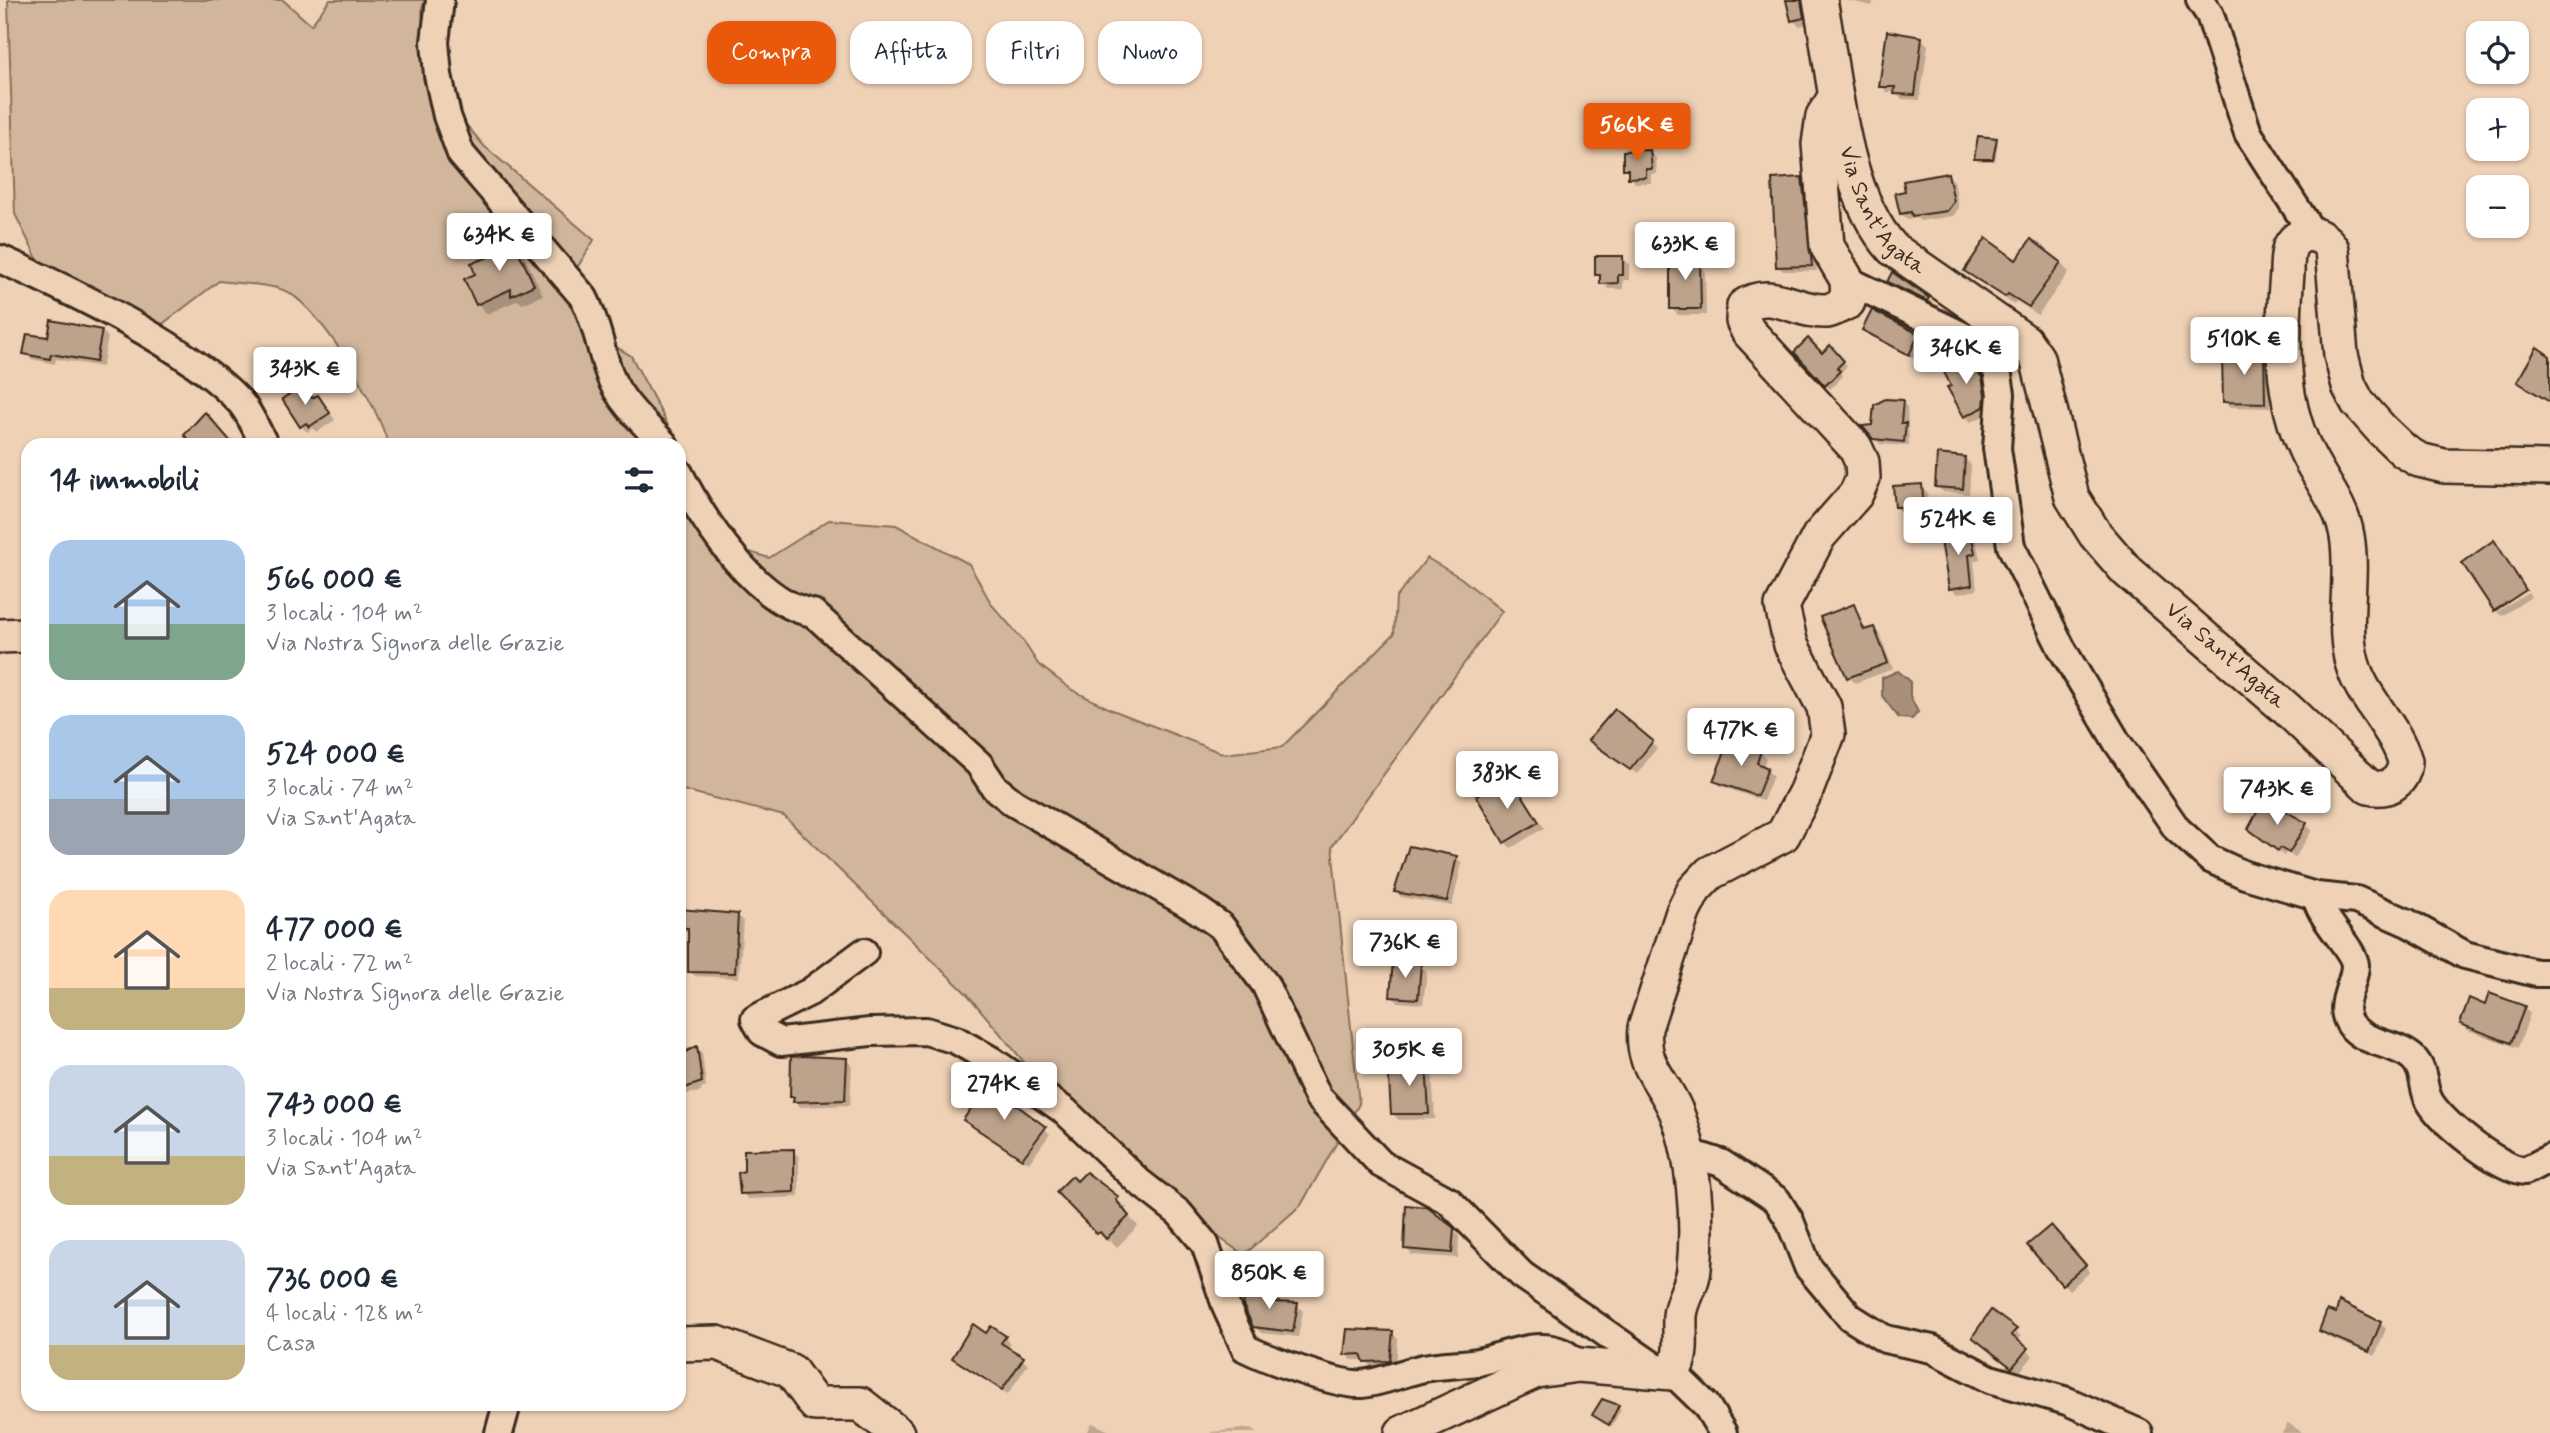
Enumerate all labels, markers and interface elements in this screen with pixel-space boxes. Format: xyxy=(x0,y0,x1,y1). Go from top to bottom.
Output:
chip: Compra xyxy=(707,21,836,84)
chip: Affitta xyxy=(850,21,972,84)
chip: Filtri xyxy=(986,21,1084,84)
chip: Nuovo xyxy=(1098,21,1202,84)
map controls xyxy=(2466,21,2529,238)
button: locate xyxy=(2466,21,2529,84)
button: + xyxy=(2466,98,2529,161)
pin: 566K € xyxy=(1580,104,1694,163)
text: 566K € xyxy=(1600,111,1674,141)
street label: Via Sant'Agata xyxy=(1831,143,1931,282)
button: − xyxy=(2466,175,2529,238)
pin: 634K € xyxy=(442,214,556,273)
text: 634K € xyxy=(463,221,535,251)
pin: 633K € xyxy=(1628,222,1742,282)
text: 633K € xyxy=(1651,230,1719,260)
pin: 510K € xyxy=(2187,318,2301,377)
text: 510K € xyxy=(2206,325,2282,355)
pin: 346K € xyxy=(1909,326,2023,386)
text: 346K € xyxy=(1930,334,2002,364)
pin: 343K € xyxy=(248,348,362,407)
text: 343K € xyxy=(269,355,341,385)
text: 14 immobili xyxy=(49,461,200,500)
icon: filters xyxy=(620,461,658,499)
pin: 524K € xyxy=(1901,498,2015,557)
text: 524K € xyxy=(1919,505,1997,535)
text: 566 000 € xyxy=(266,560,403,599)
icon: home xyxy=(105,568,189,652)
street label: Via Sant'Agata xyxy=(2159,595,2292,716)
text: 3 locali · 104 m² xyxy=(266,599,423,629)
text: Via Nostra Signora delle Grazie xyxy=(266,629,564,659)
pin: 477K € xyxy=(1684,708,1798,768)
text: 477K € xyxy=(1703,716,1779,746)
text: 524 000 € xyxy=(266,735,405,774)
icon: home xyxy=(105,743,189,827)
pin: 383K € xyxy=(1450,752,1564,811)
text: 383K € xyxy=(1472,759,1542,789)
pin: 743K € xyxy=(2220,768,2334,827)
text: 3 locali · 74 m² xyxy=(266,774,414,804)
text: 743K € xyxy=(2240,775,2314,805)
text: Via Sant'Agata xyxy=(266,804,416,834)
text: 477 000 € xyxy=(266,910,403,949)
icon: home xyxy=(105,918,189,1002)
pin: 736K € xyxy=(1348,920,1462,980)
text: 736K € xyxy=(1369,928,1441,958)
text: 2 locali · 72 m² xyxy=(266,949,413,979)
text: Via Nostra Signora delle Grazie xyxy=(266,979,564,1009)
pin: 305K € xyxy=(1352,1028,1466,1088)
text: 305K € xyxy=(1372,1036,1446,1066)
pin: 274K € xyxy=(947,1062,1061,1122)
text: 274K € xyxy=(967,1070,1041,1100)
text: 743 000 € xyxy=(266,1085,403,1124)
icon: home xyxy=(105,1093,189,1177)
text: 3 locali · 104 m² xyxy=(266,1124,423,1154)
text: Via Sant'Agata xyxy=(266,1154,416,1184)
pin: 850K € xyxy=(1212,1252,1326,1311)
text: 850K € xyxy=(1231,1259,1307,1289)
text: 736 000 € xyxy=(266,1260,399,1299)
icon: home xyxy=(105,1268,189,1352)
text: 4 locali · 128 m² xyxy=(266,1299,424,1329)
text: Casa xyxy=(266,1329,316,1359)

